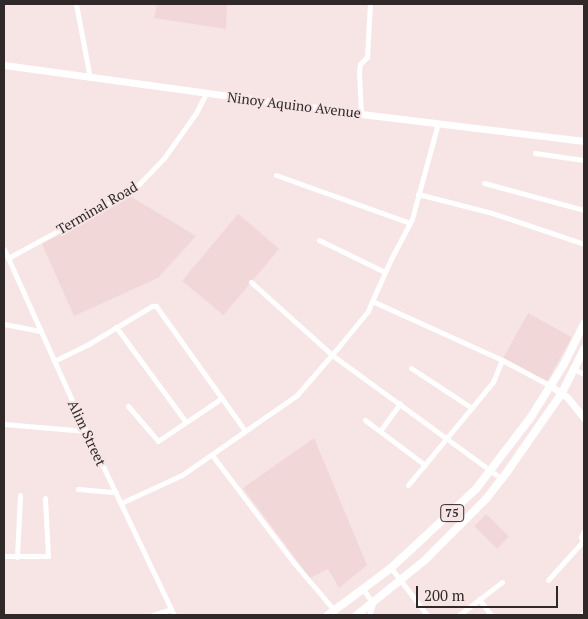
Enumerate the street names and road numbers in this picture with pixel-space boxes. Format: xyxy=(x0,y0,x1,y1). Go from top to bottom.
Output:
street label: Ninoy Aquino Avenue xyxy=(226,88,362,122)
street label: Terminal Road xyxy=(54,178,140,238)
street label: Alim Street xyxy=(64,397,110,469)
road number: 75 xyxy=(440,503,464,522)

